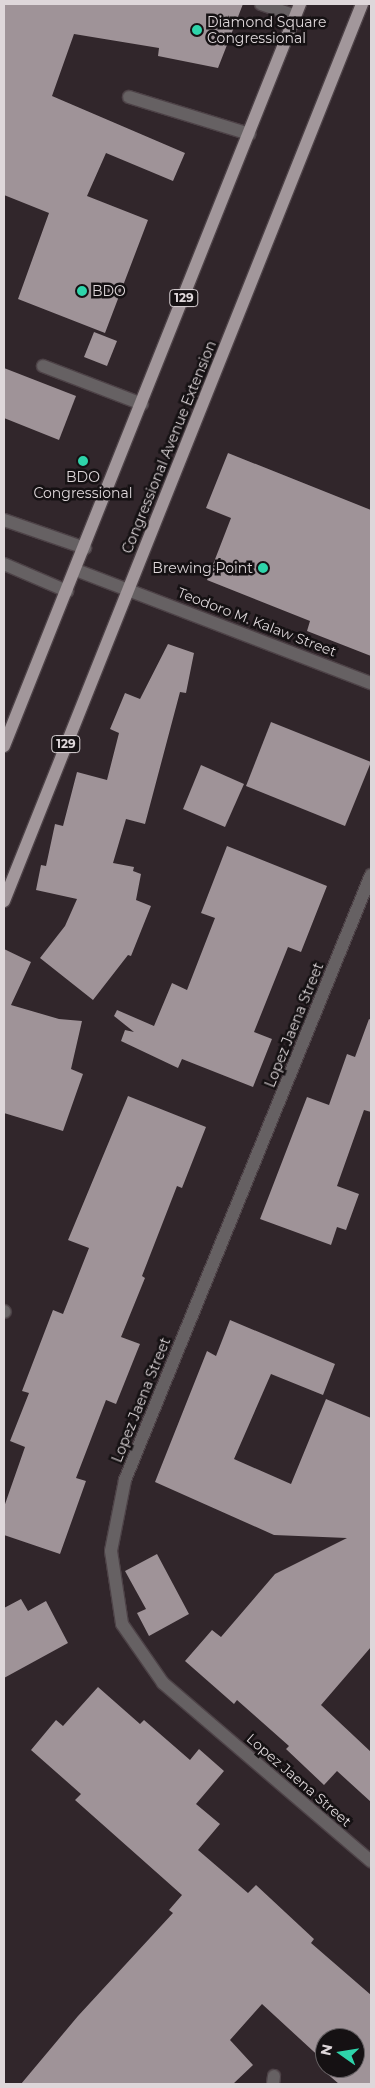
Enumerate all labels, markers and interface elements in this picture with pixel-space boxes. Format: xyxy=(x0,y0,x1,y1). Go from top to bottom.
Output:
place label: Diamond Square Congressional xyxy=(207,14,327,46)
marker: Diamond Square Congressional xyxy=(191,24,203,36)
place label: BDO xyxy=(92,283,126,299)
marker: BDO xyxy=(76,285,88,297)
road number: 129 xyxy=(169,288,199,308)
street label: Congressional Avenue Extension xyxy=(119,338,219,556)
marker: BDO Congressional xyxy=(77,455,89,467)
place label: BDO Congressional xyxy=(33,469,133,502)
place label: Brewing Point xyxy=(152,560,253,576)
marker: Brewing Point xyxy=(257,562,269,574)
street label: Teodoro M. Kalaw Street xyxy=(175,584,339,660)
road number: 129 xyxy=(51,734,81,754)
street label: Lopez Jaena Street xyxy=(261,960,327,1090)
street label: Lopez Jaena Street xyxy=(108,1335,174,1465)
street label: Lopez Jaena Street xyxy=(243,1730,355,1830)
north arrow xyxy=(315,2028,365,2078)
text: N xyxy=(316,2042,336,2057)

